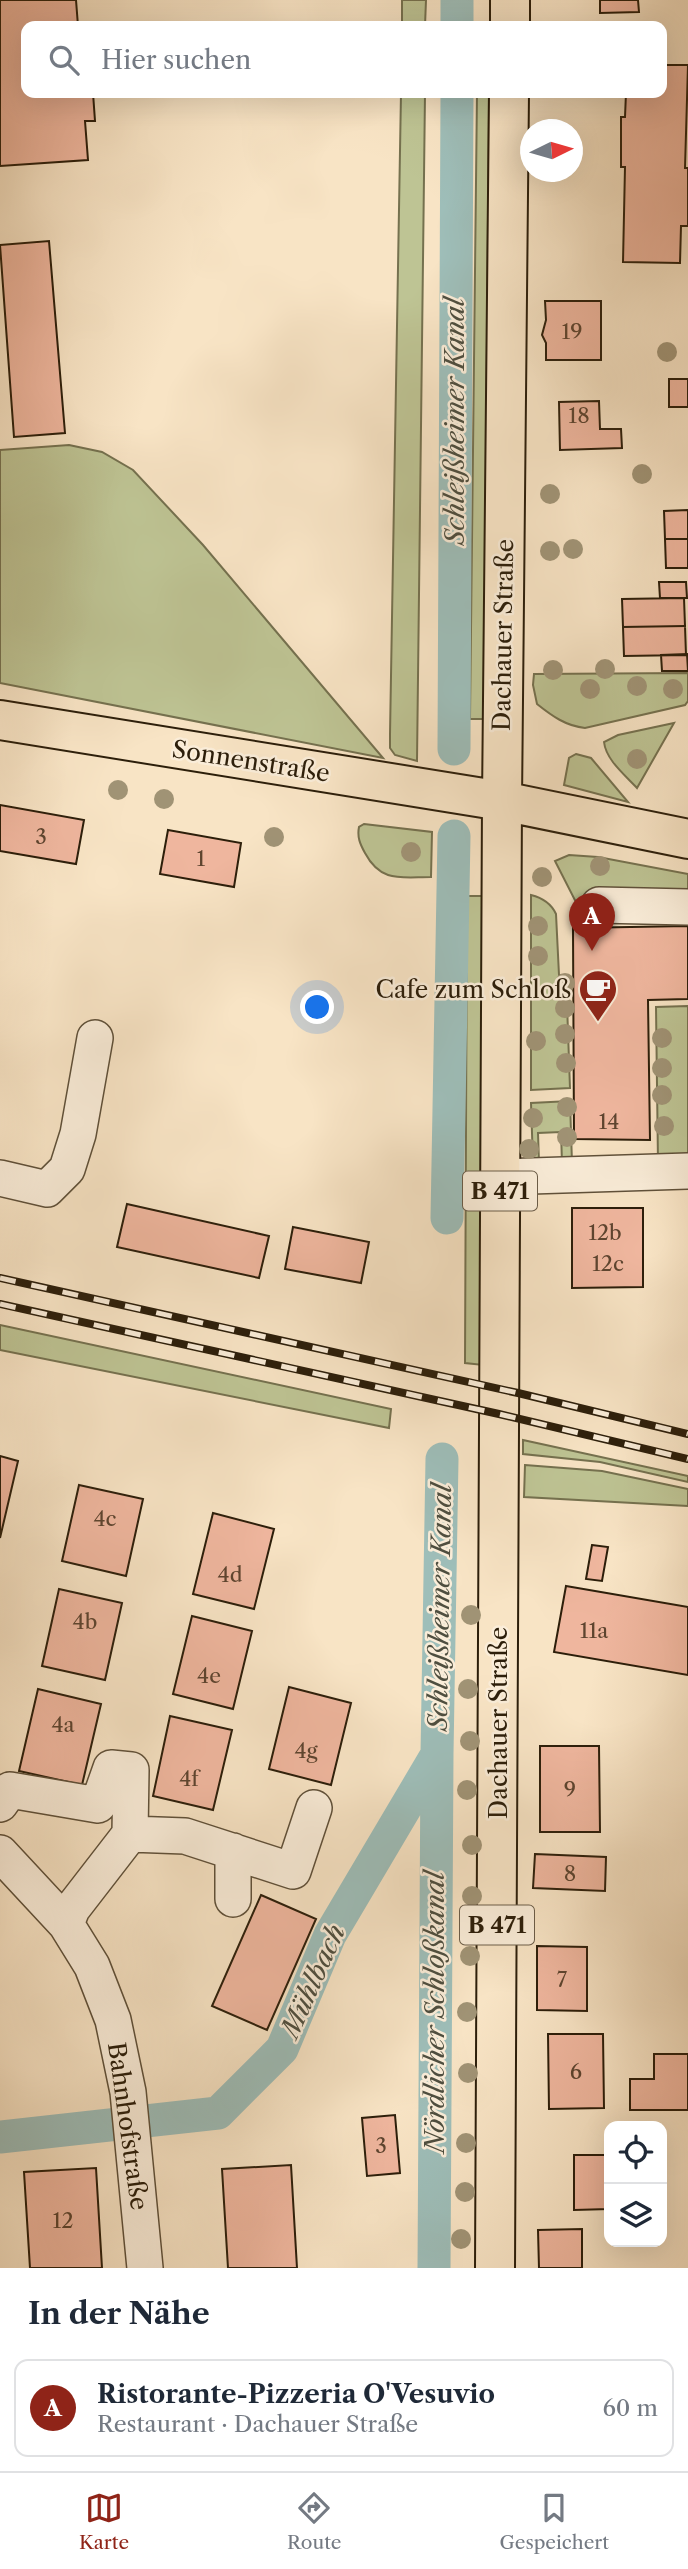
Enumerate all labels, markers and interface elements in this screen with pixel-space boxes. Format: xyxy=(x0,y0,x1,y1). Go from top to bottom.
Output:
search box xyxy=(21,21,667,98)
icon: search xyxy=(45,41,83,79)
text: Hier suchen xyxy=(101,44,251,76)
north arrow xyxy=(520,119,583,182)
water label: Schleißheimer Kanal xyxy=(439,295,471,547)
house number: 19 xyxy=(561,319,583,344)
house number: 18 xyxy=(568,403,590,428)
street label: Dachauer Straße xyxy=(487,539,519,731)
street label: Sonnenstraße xyxy=(170,734,332,788)
house number: 3 xyxy=(35,824,47,849)
house number: 1 xyxy=(197,846,206,871)
pin: A xyxy=(569,893,615,951)
cafe icon: Cafe zum Schloß xyxy=(577,968,619,1023)
place label: Cafe zum Schloß xyxy=(375,975,571,1004)
your location xyxy=(300,990,334,1024)
house number: 14 xyxy=(599,1109,619,1134)
road number: B 471 xyxy=(463,1172,537,1210)
house number: 12b xyxy=(588,1220,622,1245)
house number: 12c xyxy=(592,1251,624,1276)
water label: Schleißheimer Kanal xyxy=(422,1480,458,1733)
house number: 4c xyxy=(93,1506,117,1531)
house number: 4d xyxy=(218,1562,243,1587)
house number: 4b xyxy=(73,1609,97,1634)
house number: 11a xyxy=(580,1618,609,1643)
street label: Dachauer Straße xyxy=(484,1627,513,1819)
house number: 4e xyxy=(197,1663,221,1688)
house number: 4a xyxy=(51,1712,76,1737)
house number: 4g xyxy=(294,1738,319,1763)
house number: 4f xyxy=(179,1766,201,1791)
house number: 9 xyxy=(564,1777,576,1802)
house number: 8 xyxy=(564,1861,576,1886)
water label: Nördlicher Schloßkanal xyxy=(419,1868,451,2155)
road number: B 471 xyxy=(460,1906,534,1944)
water label: Mühlbach xyxy=(273,1920,352,2045)
house number: 7 xyxy=(557,1967,568,1992)
street label: Bahnhofstraße xyxy=(102,2040,154,2212)
house number: 6 xyxy=(570,2059,582,2084)
map controls xyxy=(604,2121,667,2247)
button: locate xyxy=(604,2121,667,2184)
house number: 3 xyxy=(375,2133,387,2158)
button: layers xyxy=(604,2184,667,2247)
house number: 12 xyxy=(53,2208,73,2233)
text: In der Nähe xyxy=(28,2295,210,2332)
text: Ristorante-Pizzeria O'Vesuvio xyxy=(97,2378,495,2410)
text: A xyxy=(44,2394,62,2422)
text: 60 m xyxy=(602,2394,658,2422)
text: Restaurant · Dachauer Straße xyxy=(97,2410,418,2438)
tab: Karte xyxy=(79,2489,129,2554)
tab: Route xyxy=(287,2489,342,2554)
tab: Gespeichert xyxy=(499,2489,609,2554)

